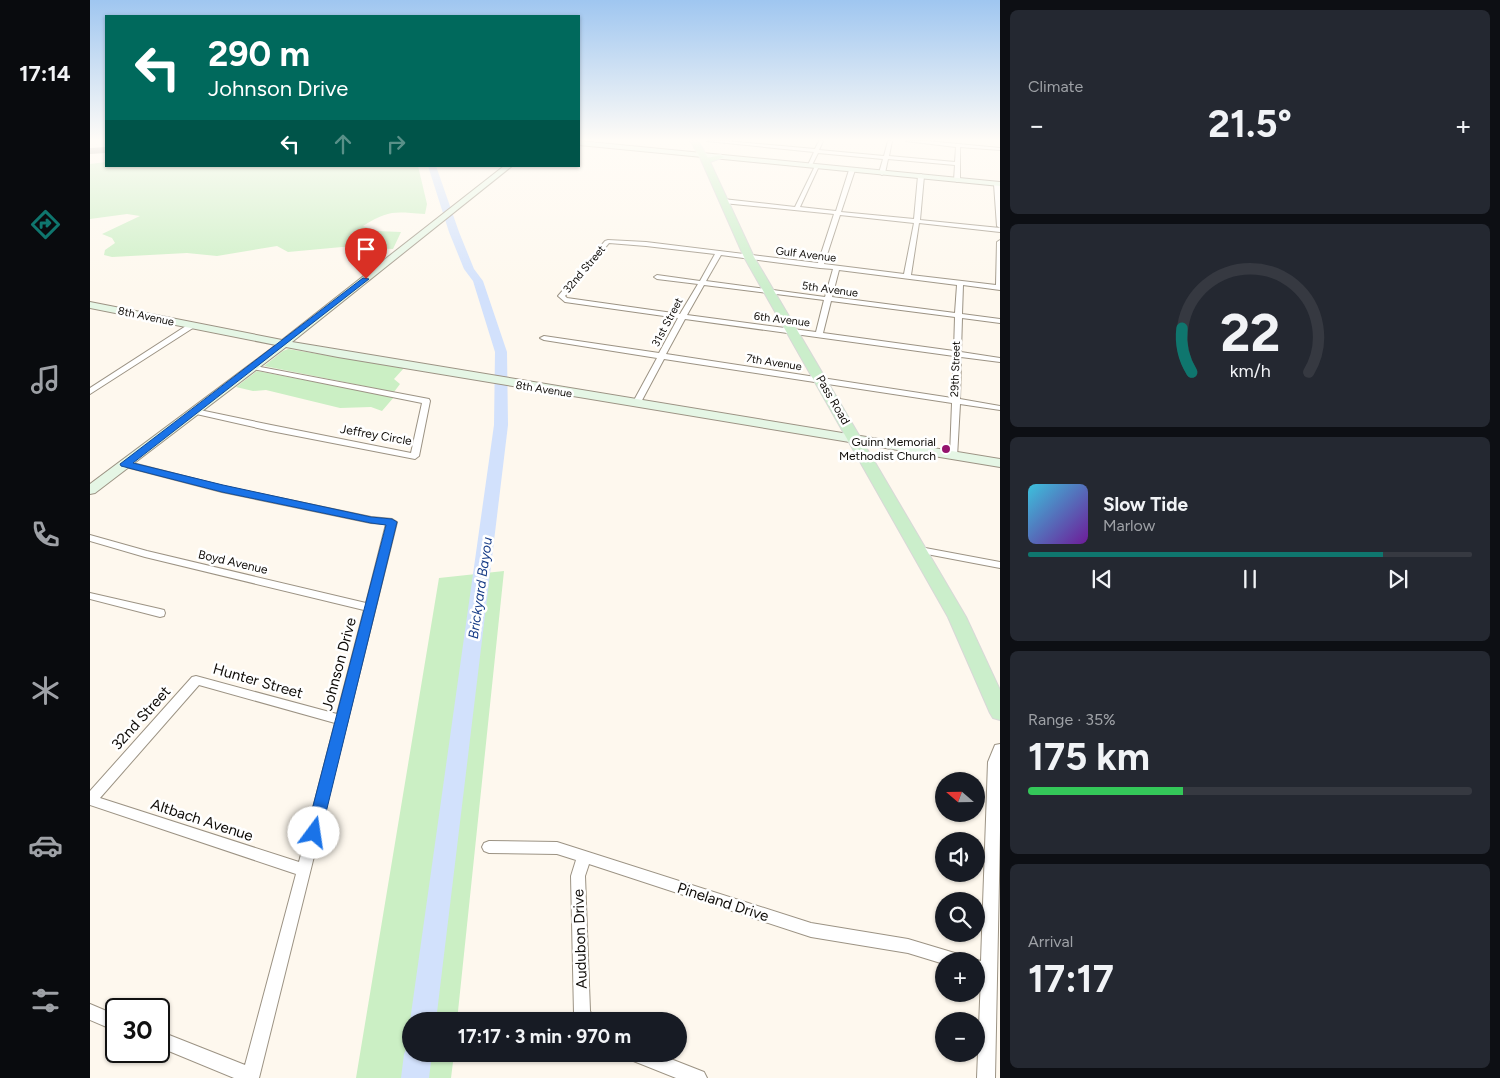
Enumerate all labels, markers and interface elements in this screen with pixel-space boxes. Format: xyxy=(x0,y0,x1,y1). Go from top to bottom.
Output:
text: 290 m xyxy=(208,33,310,75)
icon: left xyxy=(125,35,190,100)
text: 17:14 xyxy=(19,60,71,87)
text: Johnson Drive xyxy=(208,75,348,102)
text: Climate xyxy=(1028,77,1083,96)
text: 21.5° xyxy=(1208,101,1292,147)
text: − xyxy=(1028,108,1045,142)
text: + xyxy=(1455,108,1472,142)
icon: left xyxy=(276,130,304,158)
icon: ahead xyxy=(329,130,357,158)
icon: right xyxy=(382,130,410,158)
icon: directions xyxy=(28,207,63,242)
pin xyxy=(345,228,387,279)
icon: arrive xyxy=(352,235,380,263)
street label: 32nd Street xyxy=(561,243,608,296)
street label: Gulf Avenue xyxy=(775,244,837,265)
street label: 5th Avenue xyxy=(801,279,859,300)
street label: 31st Street xyxy=(649,296,686,349)
text: 22 xyxy=(1220,302,1280,364)
street label: 8th Avenue xyxy=(117,304,175,329)
street label: 6th Avenue xyxy=(753,310,811,329)
street label: 29th Street xyxy=(948,341,963,397)
street label: 7th Avenue xyxy=(745,352,803,373)
text: km/h xyxy=(1230,360,1270,381)
icon: music xyxy=(28,362,63,397)
street label: Pass Road xyxy=(813,373,853,427)
street label: 8th Avenue xyxy=(515,379,573,400)
street label: Jeffrey Circle xyxy=(339,422,413,448)
place label: Guinn Memorial Methodist Church xyxy=(839,435,936,463)
marker: Guinn Memorial Methodist Church xyxy=(940,443,952,455)
text: Slow Tide xyxy=(1103,493,1188,516)
text: Marlow xyxy=(1103,516,1155,535)
icon: phone xyxy=(28,517,63,552)
water label: Brickyard Bayou xyxy=(465,536,496,640)
street label: Boyd Avenue xyxy=(197,547,270,577)
icon: previous xyxy=(1088,565,1116,593)
icon: pause xyxy=(1236,565,1264,593)
icon: next xyxy=(1384,565,1412,593)
street label: Johnson Drive xyxy=(318,615,360,713)
street label: Hunter Street xyxy=(211,660,305,703)
icon: climate xyxy=(28,673,63,708)
street label: 32nd Street xyxy=(108,682,174,754)
text: Range · 35% xyxy=(1028,710,1116,729)
text: 175 km xyxy=(1028,734,1150,780)
north arrow xyxy=(935,772,985,822)
map controls xyxy=(935,772,985,1062)
street label: Altbach Avenue xyxy=(149,795,255,845)
position arrow xyxy=(287,806,339,858)
icon: car xyxy=(28,828,63,863)
button: sound xyxy=(935,832,985,882)
street label: Pineland Drive xyxy=(675,879,771,925)
street label: Audubon Drive xyxy=(569,889,591,989)
button: search xyxy=(935,892,985,942)
text: Arrival xyxy=(1028,932,1073,951)
button: + xyxy=(935,952,985,1002)
text: 17:17 xyxy=(1028,956,1114,1002)
icon: filters xyxy=(28,983,63,1018)
speed limit sign: 30 xyxy=(105,998,170,1063)
button: − xyxy=(935,1012,985,1062)
text: 17:17 · 3 min · 970 m xyxy=(458,1025,631,1048)

